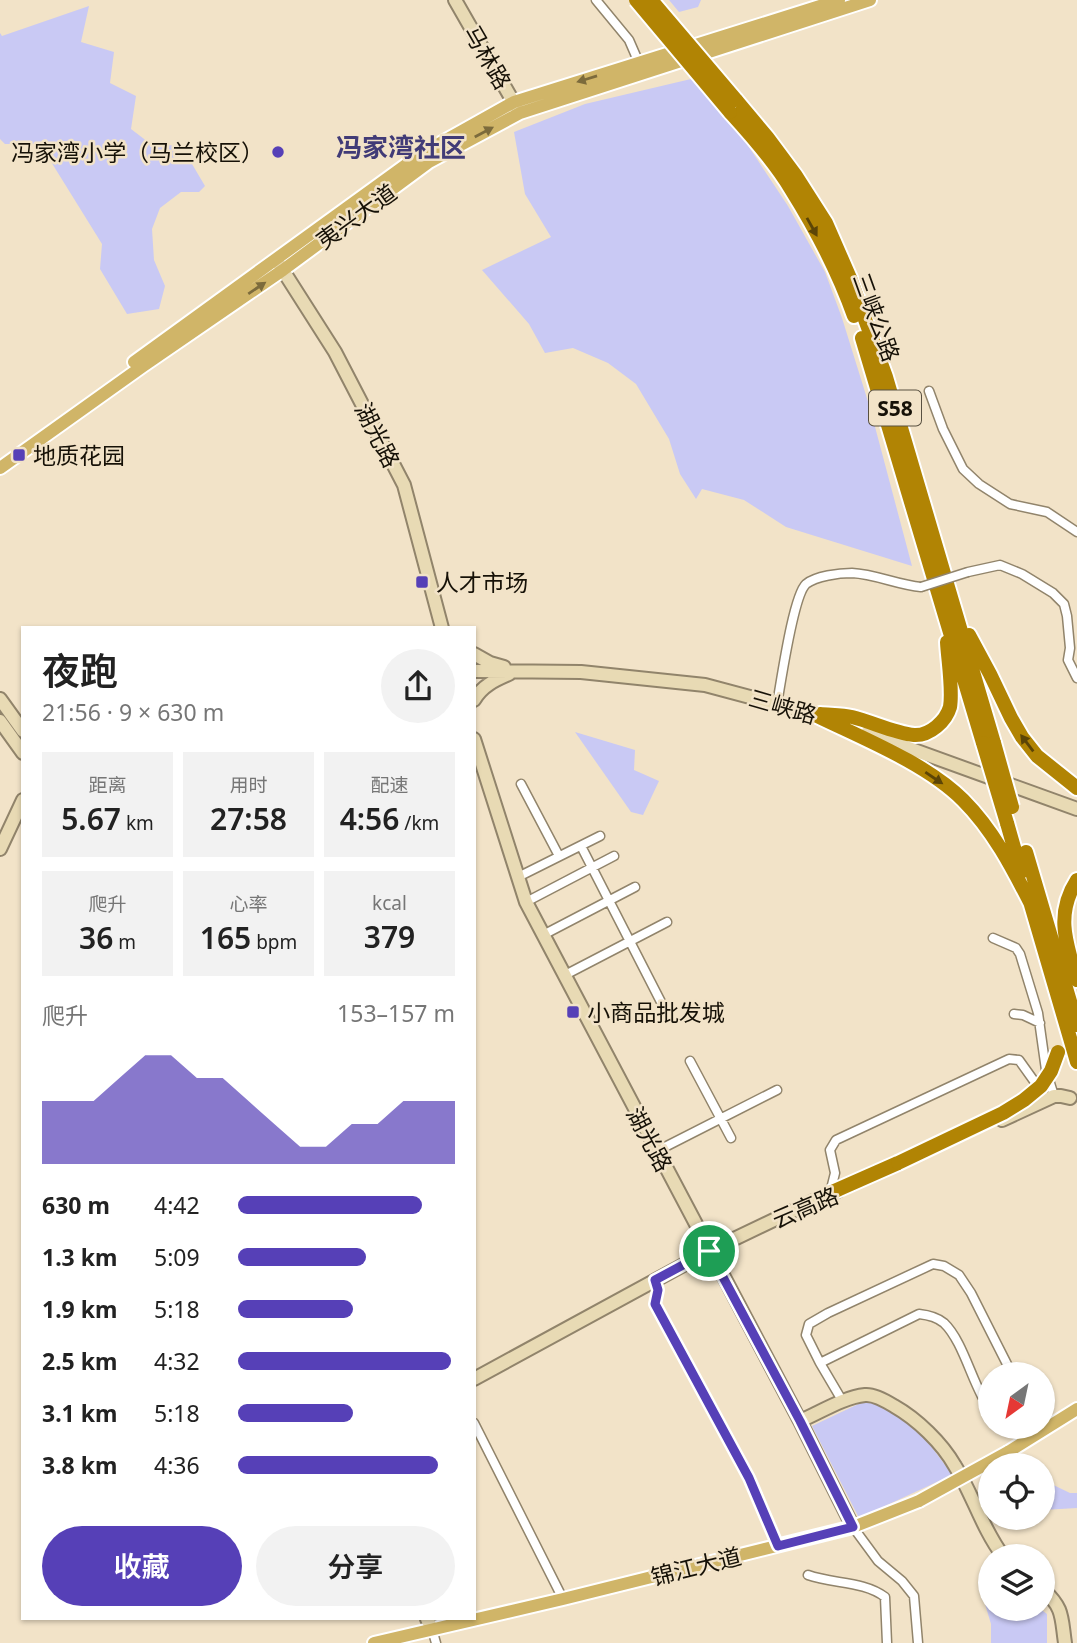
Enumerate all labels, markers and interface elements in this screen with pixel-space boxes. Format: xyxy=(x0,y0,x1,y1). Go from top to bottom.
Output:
street label: 马林路 xyxy=(457,19,519,95)
one-way arrow xyxy=(576,75,597,85)
one-way arrow xyxy=(475,127,495,139)
district label: 冯家湾社区 xyxy=(336,129,466,165)
place label: 冯家湾小学（马兰校区） xyxy=(11,136,264,168)
marker: 冯家湾小学（马兰校区） xyxy=(270,144,286,160)
street label: 夷兴大道 xyxy=(309,176,403,256)
one-way arrow xyxy=(806,217,818,236)
street label: 三峡公路 xyxy=(846,268,908,366)
one-way arrow xyxy=(248,281,266,295)
road number: S58 xyxy=(869,390,921,426)
street label: 湖光路 xyxy=(348,397,408,473)
place label: 地质花园 xyxy=(33,439,125,471)
marker: 地质花园 xyxy=(11,447,27,463)
place label: 人才市场 xyxy=(436,566,528,598)
marker: 人才市场 xyxy=(414,574,430,590)
text: 夜跑 xyxy=(42,644,118,696)
button: share xyxy=(381,649,455,723)
street label: 三峡路 xyxy=(745,681,821,731)
text: 21:56 · 9 × 630 m xyxy=(42,696,224,728)
one-way arrow xyxy=(1020,734,1034,752)
one-way arrow xyxy=(925,771,943,785)
text: 距离 xyxy=(88,772,127,798)
text: 用时 xyxy=(229,772,268,798)
text: 配速 xyxy=(370,772,409,798)
text: 5.67 xyxy=(61,798,121,839)
text: 27:58 xyxy=(210,798,287,839)
text: 4:56 xyxy=(340,798,399,839)
text: km xyxy=(121,810,154,836)
text: /km xyxy=(399,810,439,836)
text: kcal xyxy=(372,890,407,916)
text: 爬升 xyxy=(88,891,127,917)
text: 心率 xyxy=(229,891,268,917)
text: 379 xyxy=(364,916,415,957)
text: 36 xyxy=(79,917,113,958)
text: 165 xyxy=(200,917,251,958)
text: m xyxy=(113,929,136,955)
text: bpm xyxy=(251,929,297,955)
place label: 小商品批发城 xyxy=(587,996,725,1028)
text: 153–157 m xyxy=(337,997,455,1029)
text: 爬升 xyxy=(42,999,88,1031)
marker: 小商品批发城 xyxy=(565,1004,581,1020)
street label: 湖光路 xyxy=(620,1101,680,1177)
street label: 云高路 xyxy=(767,1179,843,1235)
text: 630 m xyxy=(42,1189,110,1221)
text: 4:42 xyxy=(154,1189,200,1221)
pin xyxy=(679,1221,739,1281)
icon: arrive xyxy=(690,1232,728,1270)
text: 1.3 km xyxy=(42,1241,117,1273)
text: 5:09 xyxy=(154,1241,200,1273)
text: 1.9 km xyxy=(42,1293,117,1325)
text: 5:18 xyxy=(154,1293,200,1325)
text: 2.5 km xyxy=(42,1345,117,1377)
text: 4:32 xyxy=(154,1345,200,1377)
north arrow xyxy=(978,1362,1055,1438)
map controls xyxy=(978,1362,1055,1621)
text: 3.1 km xyxy=(42,1397,117,1429)
text: 5:18 xyxy=(154,1397,200,1429)
text: 3.8 km xyxy=(42,1449,117,1481)
text: 4:36 xyxy=(154,1449,200,1481)
button: locate xyxy=(978,1453,1055,1530)
button: 收藏 xyxy=(42,1526,242,1606)
button: 分享 xyxy=(256,1526,455,1606)
street label: 锦江大道 xyxy=(647,1539,745,1593)
button: layers xyxy=(978,1544,1055,1621)

